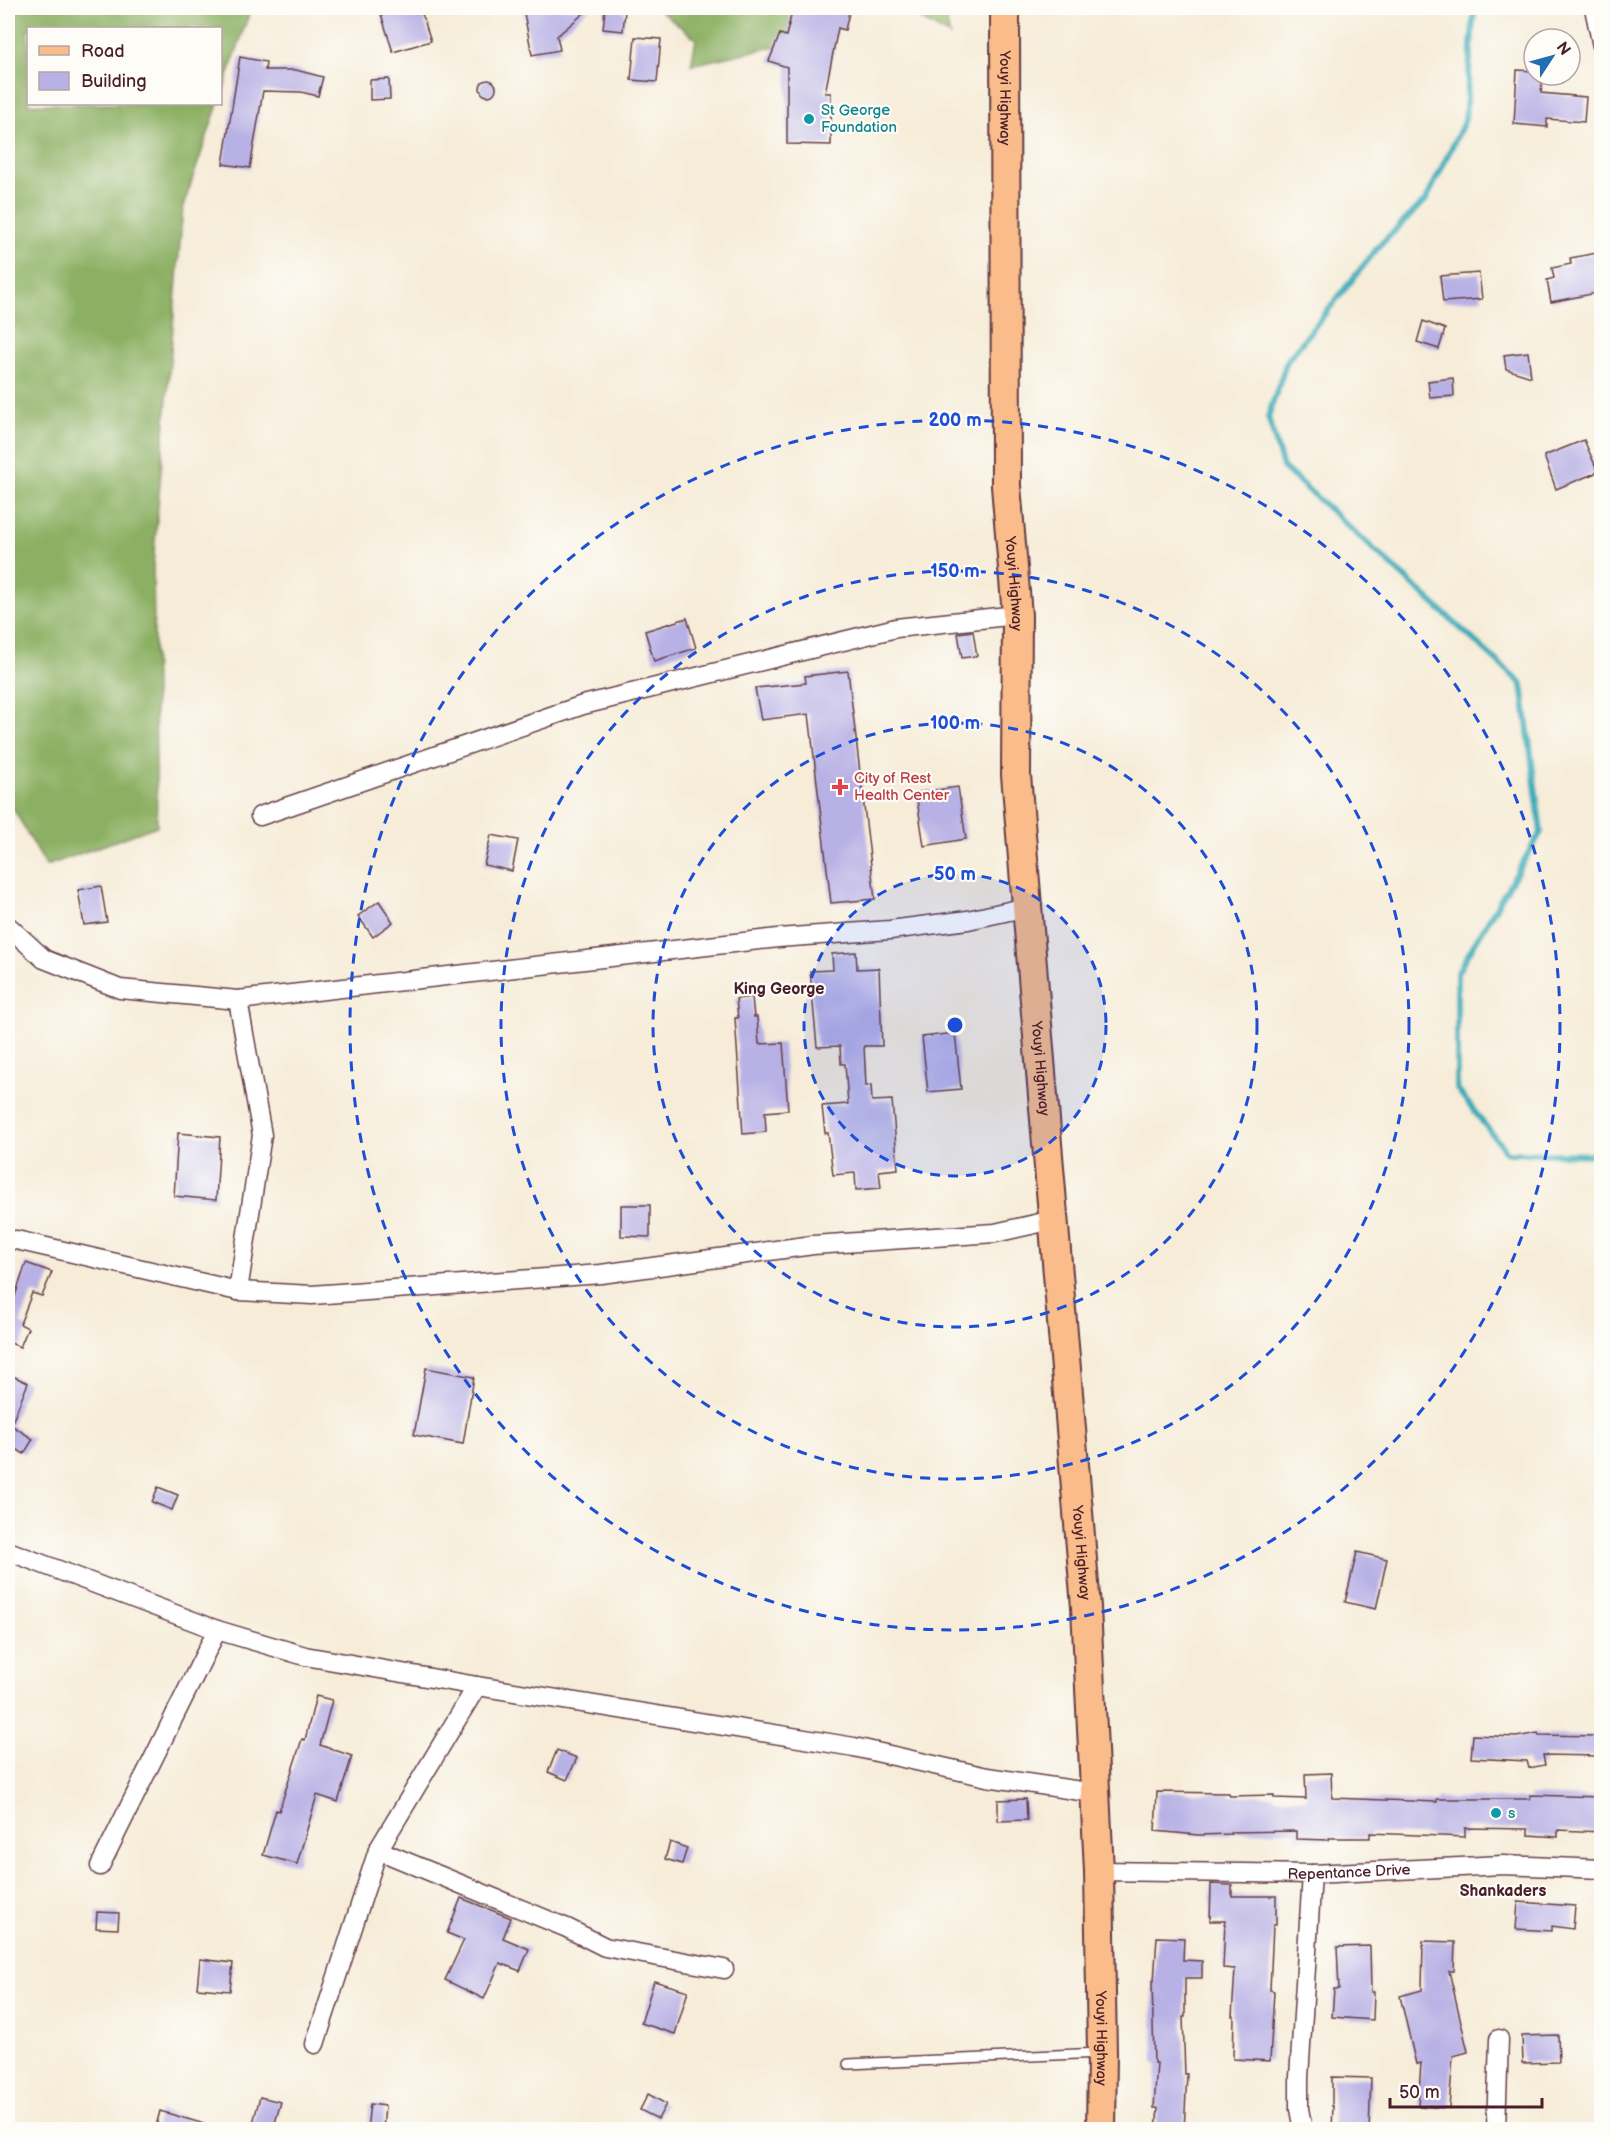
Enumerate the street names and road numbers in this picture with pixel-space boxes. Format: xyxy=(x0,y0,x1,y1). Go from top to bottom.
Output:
street label: Youyi Highway xyxy=(995,49,1014,146)
street label: Youyi Highway xyxy=(1000,534,1026,631)
street label: Youyi Highway xyxy=(1027,1019,1054,1117)
street label: Youyi Highway xyxy=(1067,1504,1094,1601)
street label: Repentance Drive xyxy=(1287,1860,1411,1884)
street label: Youyi Highway xyxy=(1091,1990,1111,2086)

